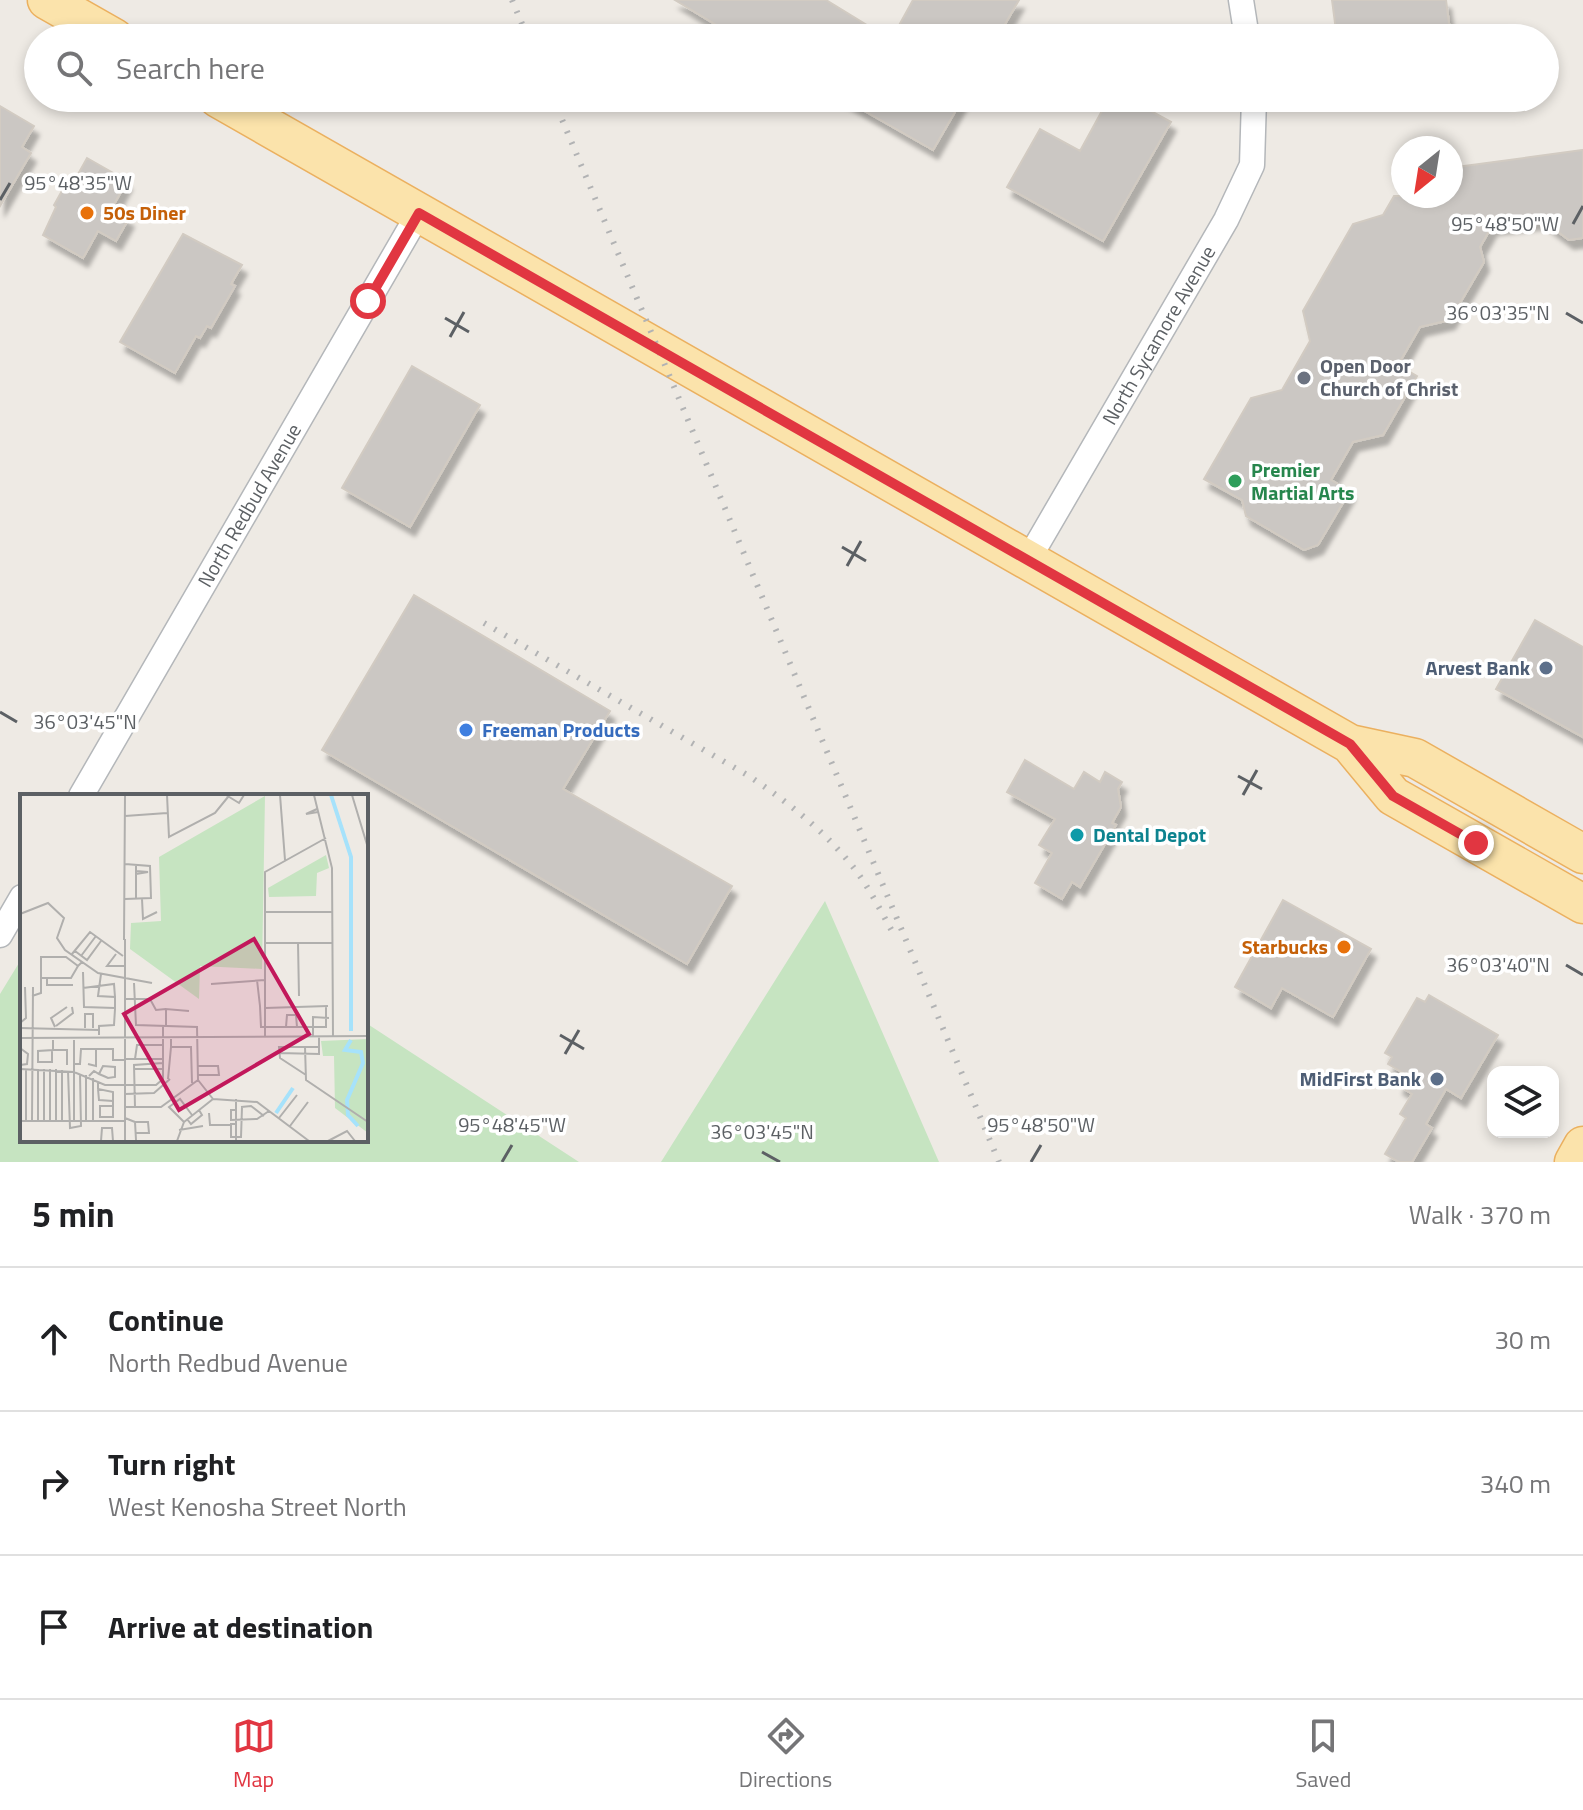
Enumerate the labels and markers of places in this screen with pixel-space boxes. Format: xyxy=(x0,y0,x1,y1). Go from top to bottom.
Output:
place label: 50s Diner xyxy=(103,197,186,228)
marker: 50s Diner xyxy=(78,204,96,222)
place label: Open Door Church of Christ xyxy=(1320,350,1458,404)
marker: Open Door Church of Christ xyxy=(1295,369,1313,387)
place label: Premier Martial Arts xyxy=(1251,454,1354,508)
marker: Premier Martial Arts xyxy=(1226,472,1244,490)
place label: Arvest Bank xyxy=(1426,652,1531,683)
marker: Arvest Bank xyxy=(1537,659,1555,677)
place label: Freeman Products xyxy=(482,714,640,745)
marker: Freeman Products xyxy=(457,721,475,739)
place label: Dental Depot xyxy=(1093,819,1206,850)
marker: Dental Depot xyxy=(1068,826,1086,844)
place label: Starbucks xyxy=(1242,931,1328,962)
marker: Starbucks xyxy=(1335,938,1353,956)
place label: MidFirst Bank xyxy=(1300,1063,1422,1094)
marker: MidFirst Bank xyxy=(1428,1070,1446,1088)

